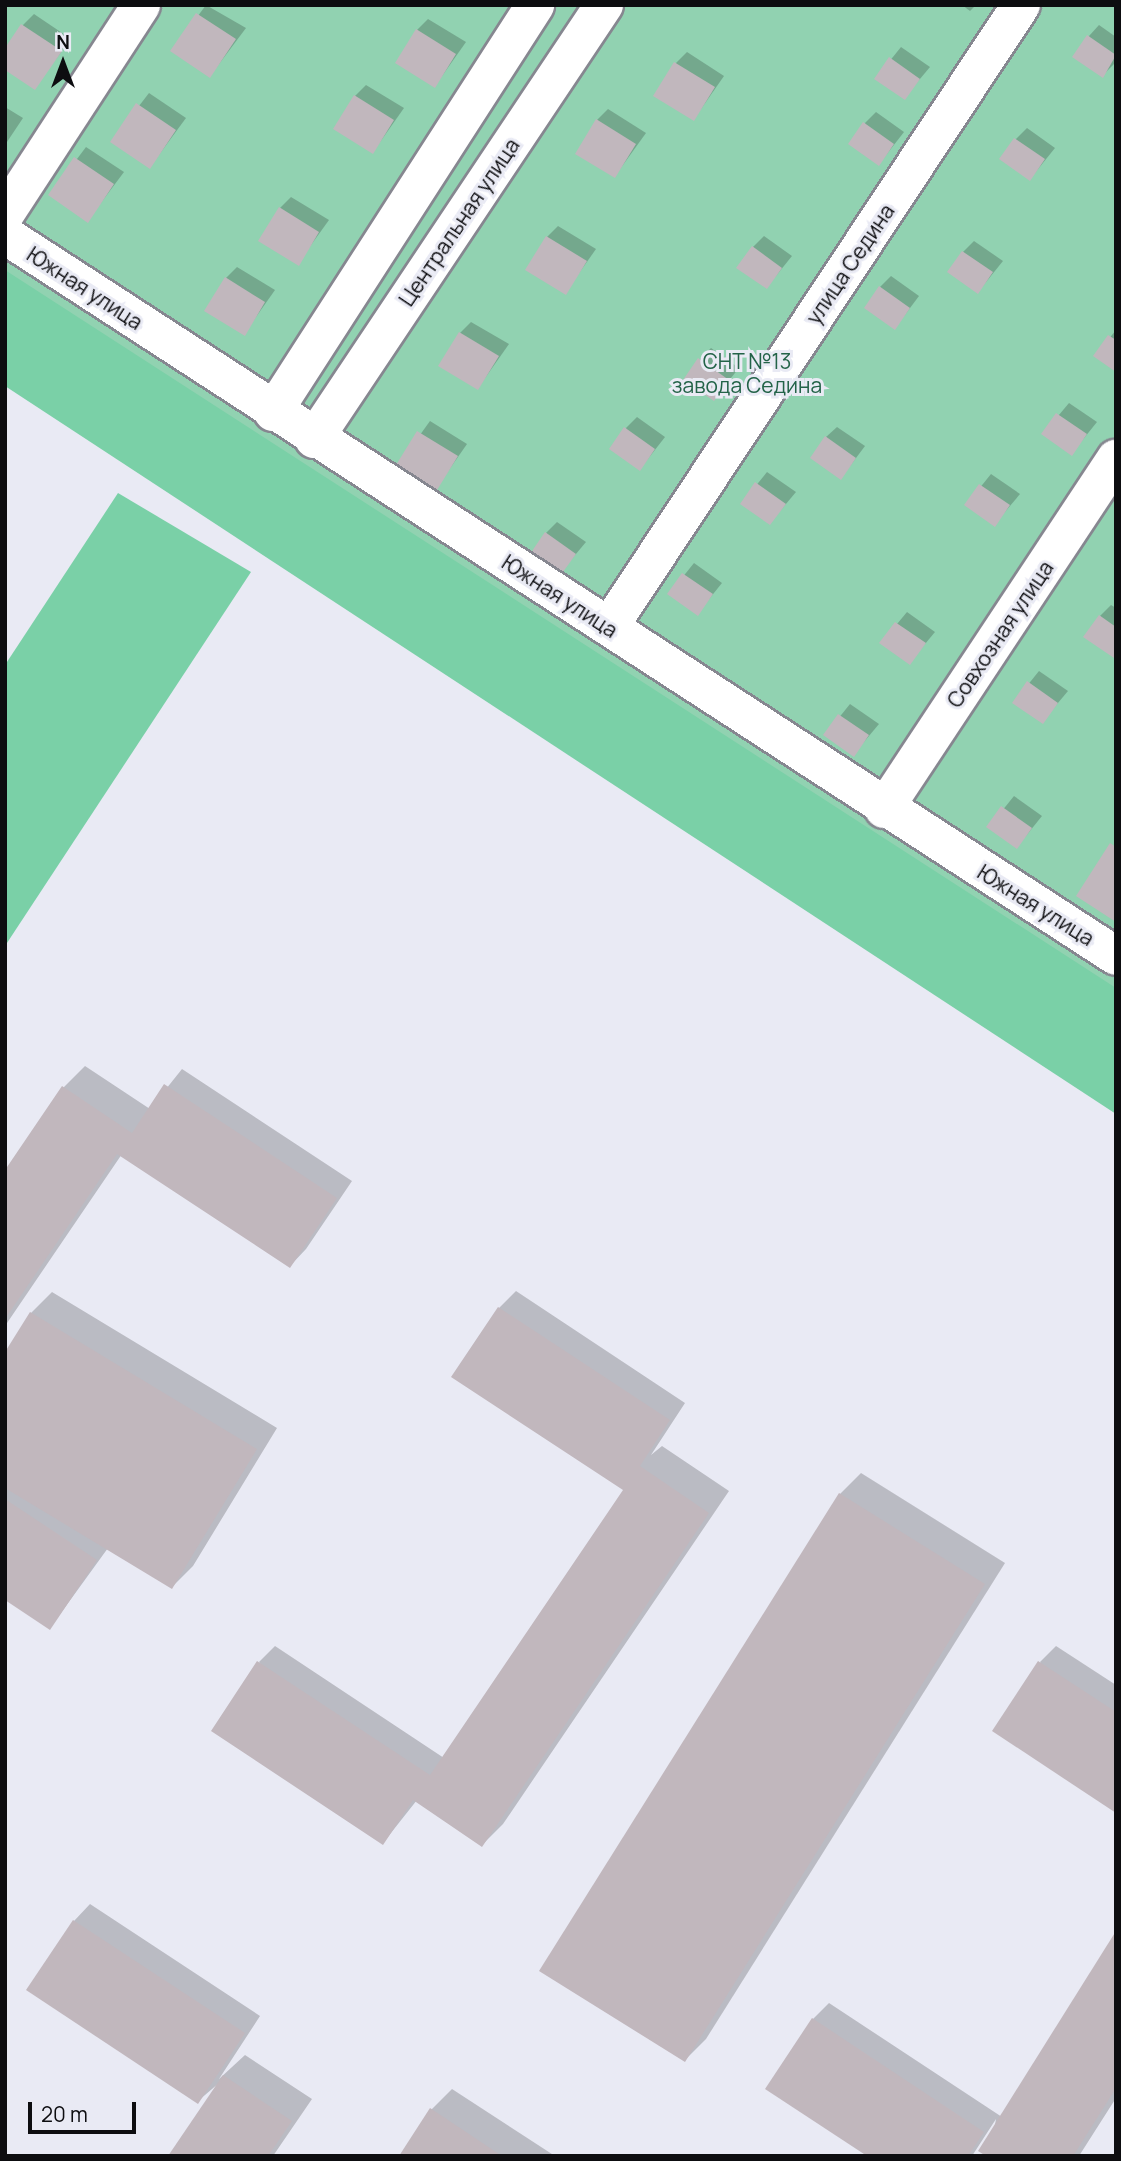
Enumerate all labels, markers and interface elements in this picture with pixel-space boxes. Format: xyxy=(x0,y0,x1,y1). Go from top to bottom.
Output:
north arrow xyxy=(28,28,98,98)
text: N xyxy=(56,29,70,55)
street label: Центральная улица xyxy=(394,133,524,311)
street label: улица Седина xyxy=(801,199,899,329)
street label: Южная улица xyxy=(22,241,148,335)
park label: СНТ №13 завода Седина xyxy=(672,348,822,398)
street label: Южная улица xyxy=(497,549,623,643)
street label: Совхозная улица xyxy=(942,556,1058,712)
street label: Южная улица xyxy=(973,859,1099,951)
scale bar xyxy=(32,2088,140,2132)
text: 20 m xyxy=(41,2100,88,2128)

